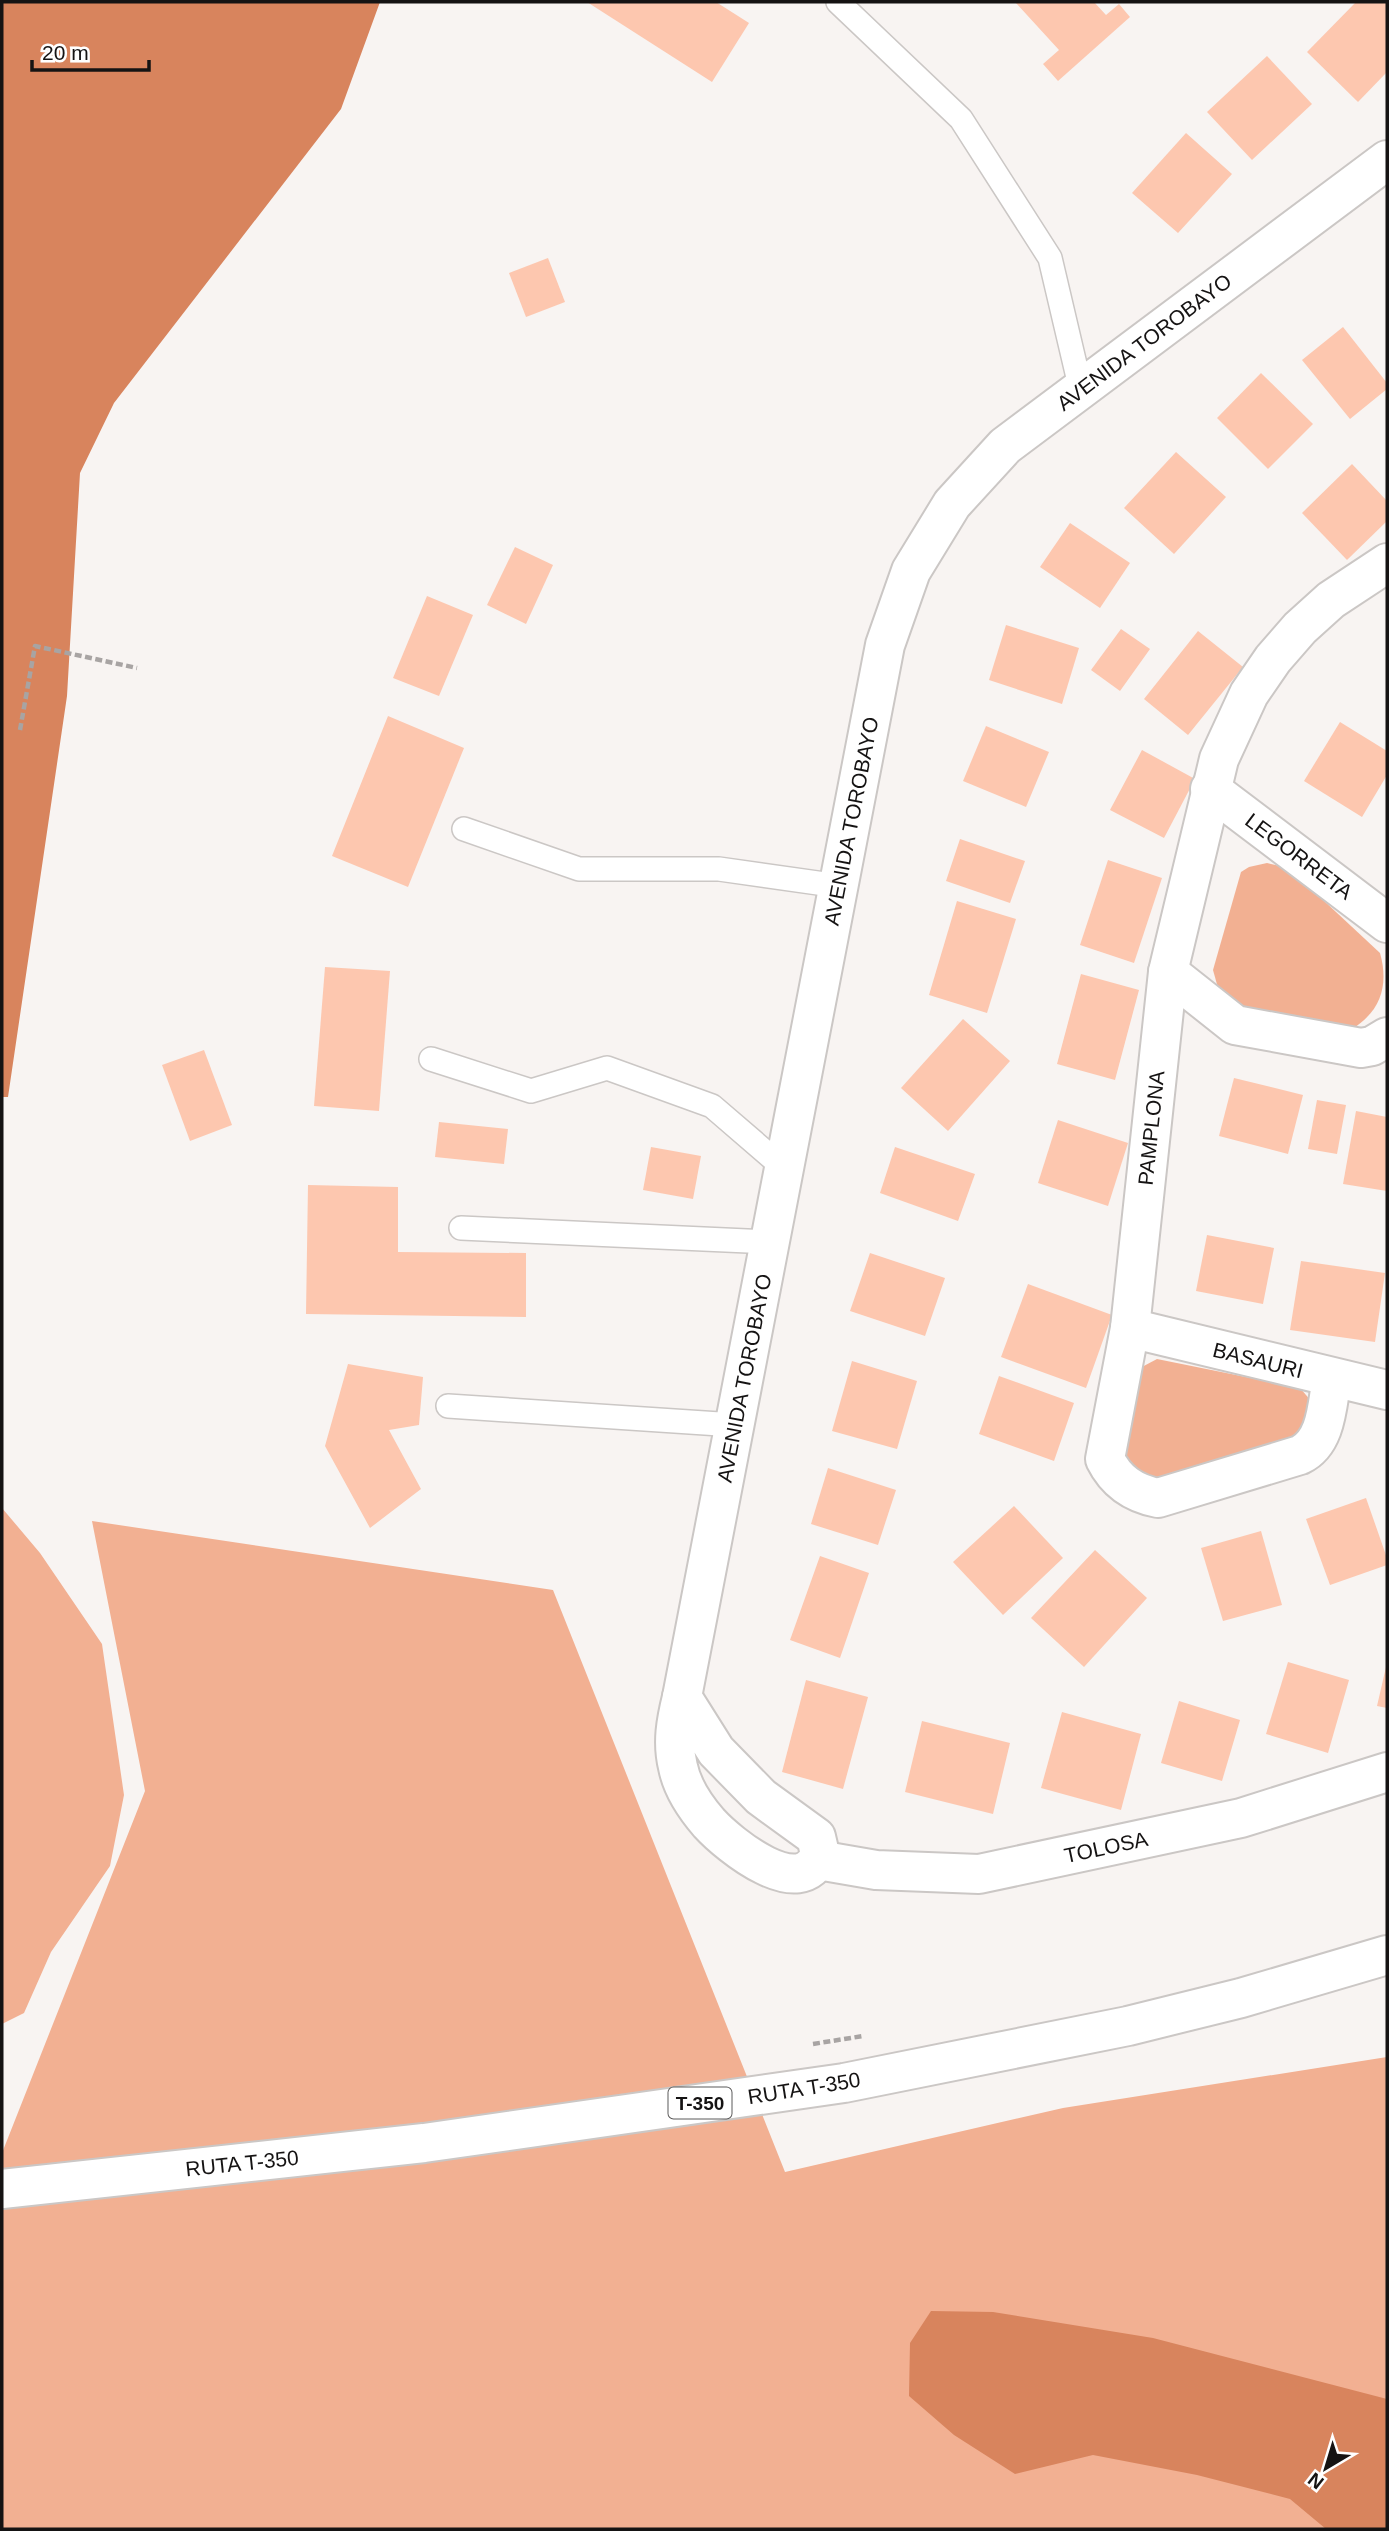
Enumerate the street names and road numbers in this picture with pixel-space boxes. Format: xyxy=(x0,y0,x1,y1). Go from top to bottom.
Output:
street label: AVENIDA TOROBAYO xyxy=(1052,269,1236,415)
street label: AVENIDA TOROBAYO xyxy=(819,715,883,927)
street label: LEGORRETA xyxy=(1241,808,1357,904)
street label: PAMPLONA xyxy=(1134,1070,1168,1186)
street label: AVENIDA TOROBAYO xyxy=(712,1272,776,1484)
street label: BASAURI xyxy=(1210,1338,1306,1382)
street label: TOLOSA xyxy=(1062,1827,1150,1867)
street label: RUTA T-350 xyxy=(746,2068,862,2108)
road number: T-350 xyxy=(668,2088,732,2118)
street label: RUTA T-350 xyxy=(184,2146,300,2180)

